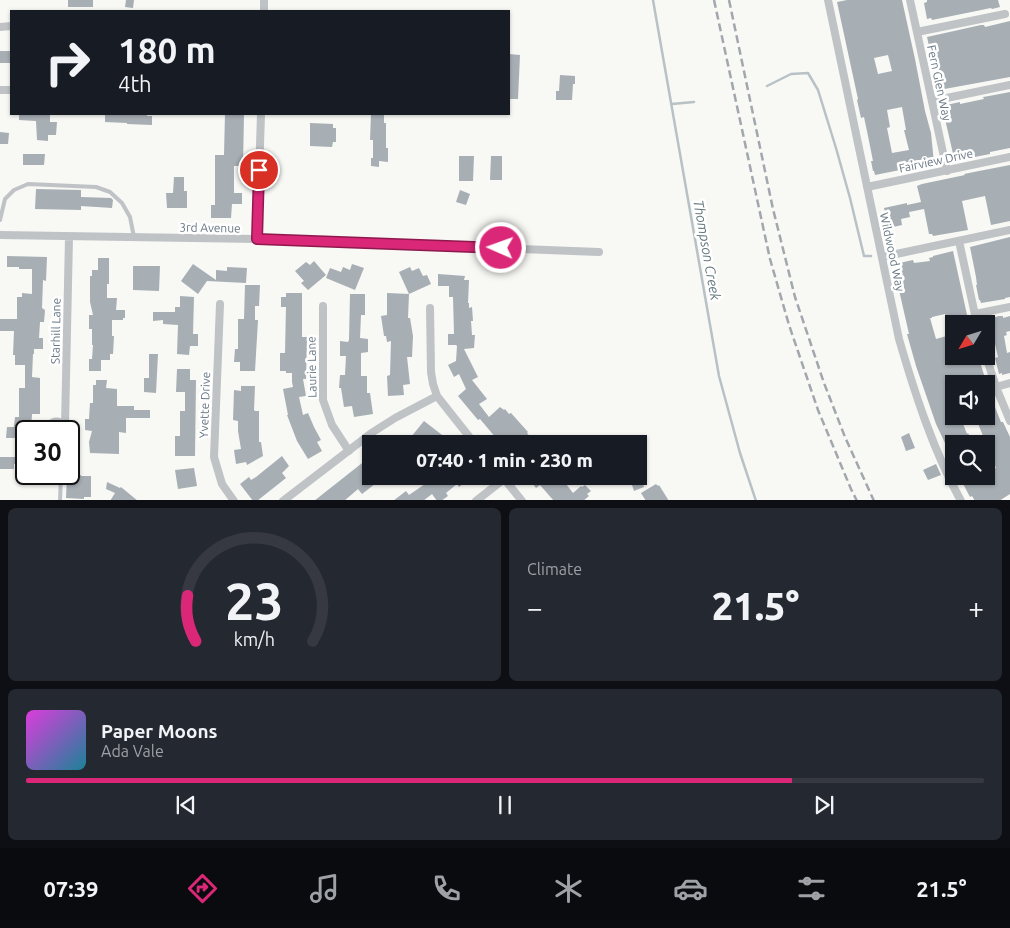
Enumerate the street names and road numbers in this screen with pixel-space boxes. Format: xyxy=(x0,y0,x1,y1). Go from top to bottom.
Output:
street label: Fern Glen Way xyxy=(925,44,954,122)
street label: Fairview Drive xyxy=(898,146,974,175)
street label: Wildwood Way xyxy=(878,211,907,293)
street label: 3rd Avenue xyxy=(179,220,241,235)
street label: Starhill Lane xyxy=(48,298,63,364)
street label: Laurie Lane xyxy=(304,336,319,398)
street label: Yvette Drive xyxy=(197,372,212,438)

